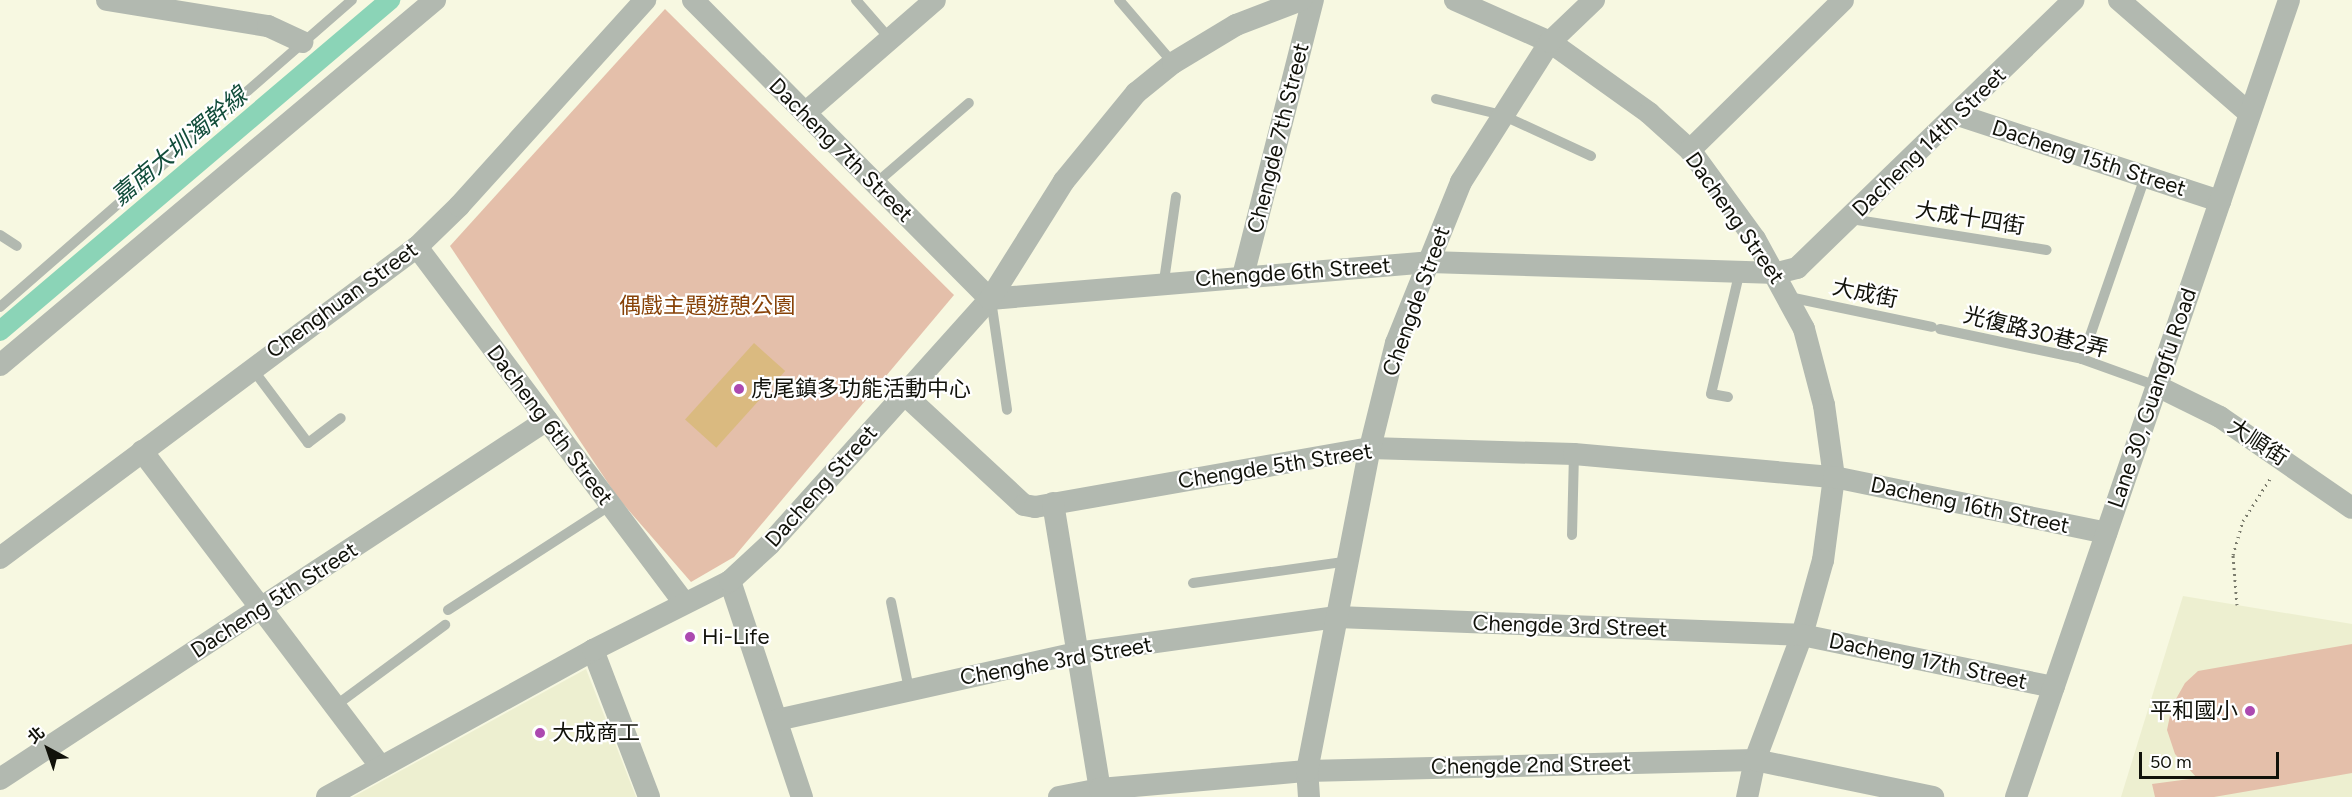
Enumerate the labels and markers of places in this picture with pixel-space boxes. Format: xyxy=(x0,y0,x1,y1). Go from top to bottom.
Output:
place label: 虎尾鎮多功能活動中心 xyxy=(751,376,971,402)
marker: 虎尾鎮多功能活動中心 xyxy=(732,382,746,396)
place label: Hi-Life xyxy=(702,624,769,650)
marker: Hi-Life xyxy=(683,630,697,644)
place label: 平和國小 xyxy=(2150,698,2238,724)
marker: 平和國小 xyxy=(2243,704,2257,718)
place label: 大成商工 xyxy=(552,720,640,746)
marker: 大成商工 xyxy=(533,726,547,740)

